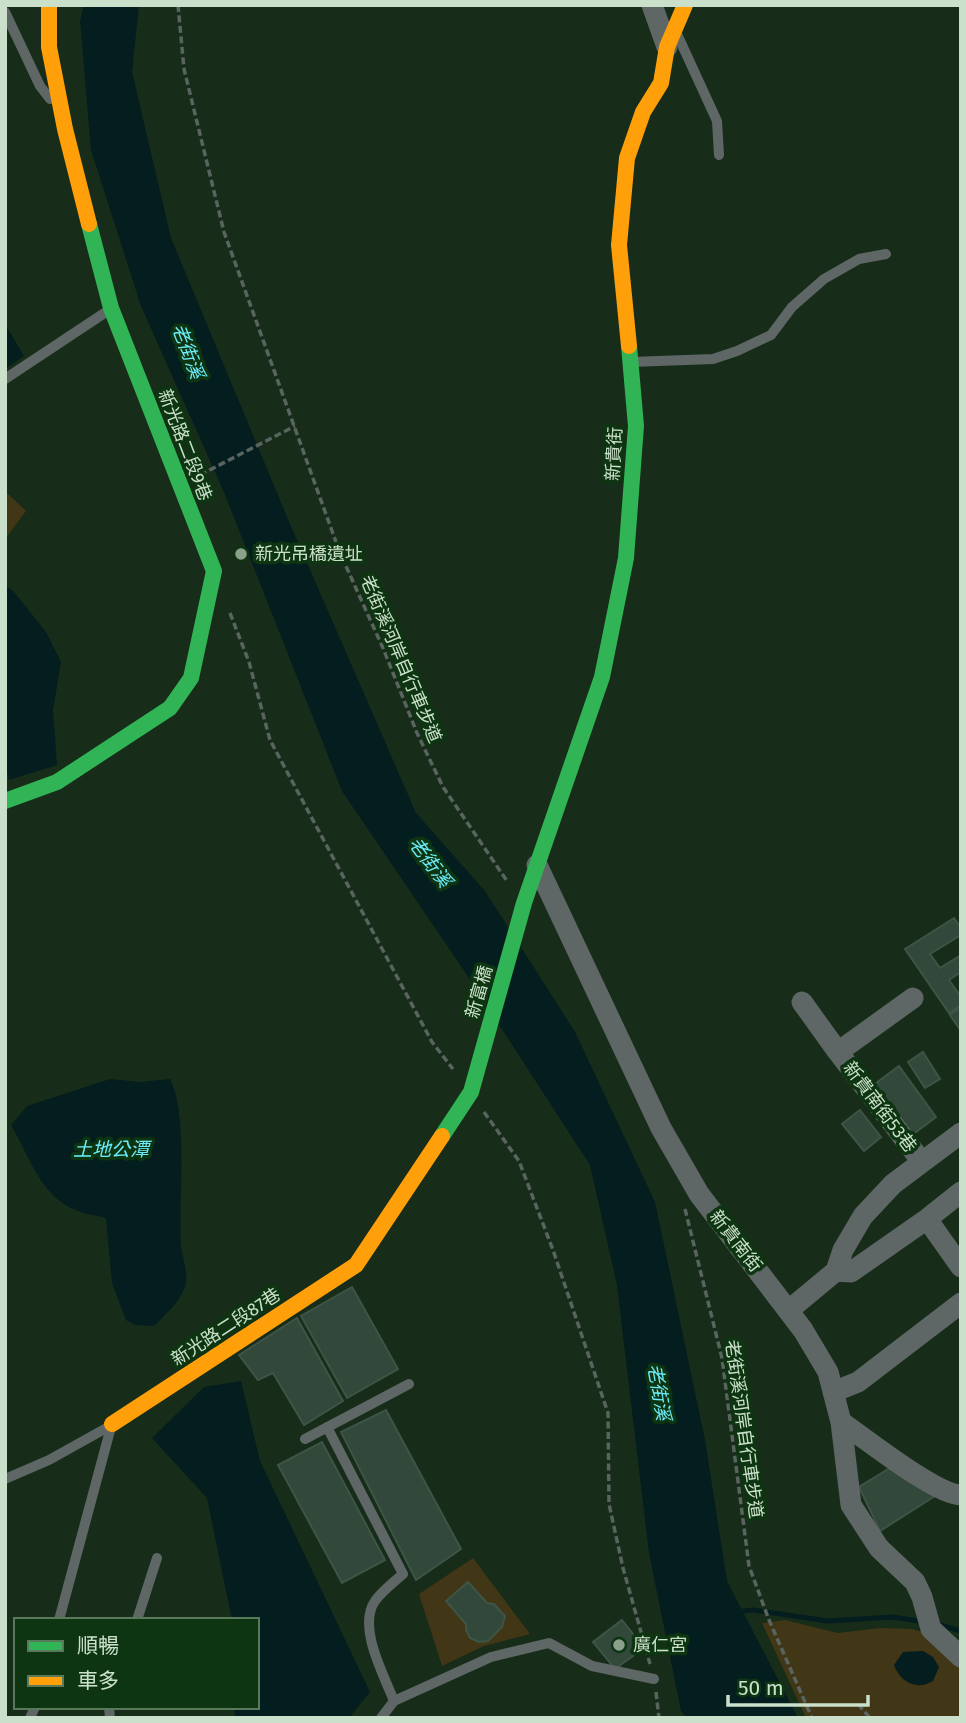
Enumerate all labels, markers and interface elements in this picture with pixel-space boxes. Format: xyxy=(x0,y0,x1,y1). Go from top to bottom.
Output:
water label: 老街溪 xyxy=(167,320,210,385)
street label: 新光路二段9巷 xyxy=(154,386,216,504)
street label: 新貴街 xyxy=(602,426,626,482)
place label: 新光吊橋遺址 xyxy=(255,543,363,565)
marker: 新光吊橋遺址 xyxy=(233,546,249,562)
street label: 老街溪河岸自行車步道 xyxy=(356,572,446,746)
water label: 老街溪 xyxy=(404,832,458,894)
street label: 新富橋 xyxy=(461,963,497,1021)
street label: 新貴南街53巷 xyxy=(839,1057,921,1157)
water label: 土地公潭 xyxy=(73,1138,152,1161)
street label: 新貴南街 xyxy=(705,1206,767,1276)
street label: 新光路二段87巷 xyxy=(167,1284,285,1370)
street label: 老街溪河岸自行車步道 xyxy=(721,1338,767,1520)
water label: 老街溪 xyxy=(643,1362,676,1425)
legend xyxy=(14,1618,259,1709)
text: 順暢 xyxy=(77,1633,119,1659)
place label: 廣仁宮 xyxy=(633,1634,687,1656)
marker: 廣仁宮 xyxy=(611,1637,627,1653)
scale bar xyxy=(728,1664,868,1708)
text: 車多 xyxy=(77,1668,119,1694)
text: 50 m xyxy=(738,1675,784,1701)

